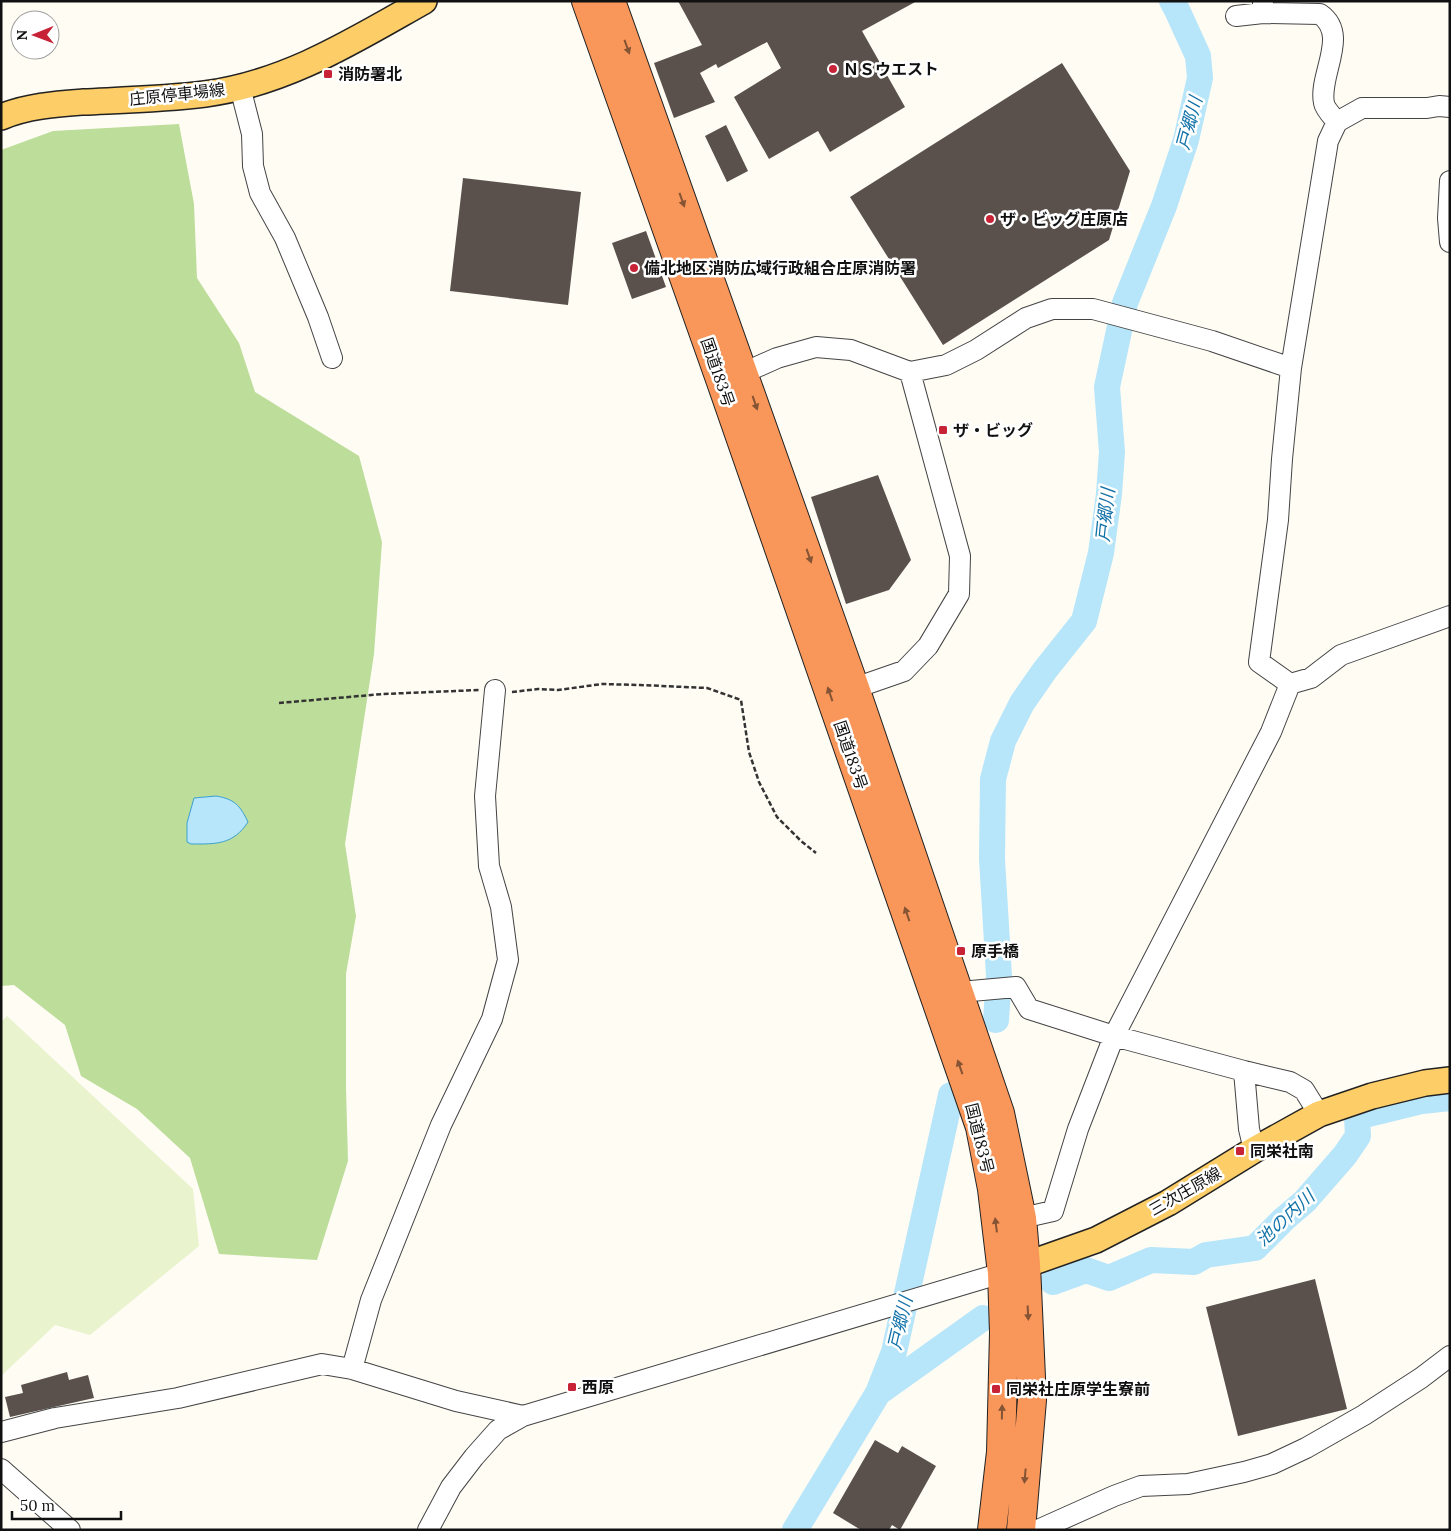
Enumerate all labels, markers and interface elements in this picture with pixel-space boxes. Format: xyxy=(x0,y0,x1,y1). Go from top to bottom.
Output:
north arrow xyxy=(10,10,60,60)
text: N xyxy=(13,29,31,41)
one-way arrow xyxy=(624,40,632,55)
place label: ＮＳウエスト xyxy=(843,59,939,79)
marker: ＮＳウエスト xyxy=(827,63,839,75)
place label: 消防署北 xyxy=(338,64,402,84)
marker: 消防署北 xyxy=(322,68,334,80)
street label: 庄原停車場線 xyxy=(128,79,226,109)
water label: 戸郷川 xyxy=(1171,92,1208,152)
one-way arrow xyxy=(678,193,686,208)
place label: ザ・ビッグ庄原店 xyxy=(1000,209,1128,229)
marker: ザ・ビッグ庄原店 xyxy=(984,213,996,225)
place label: 備北地区消防広域行政組合庄原消防署 xyxy=(644,258,916,278)
marker: 備北地区消防広域行政組合庄原消防署 xyxy=(628,262,640,274)
street label: 国道183号 xyxy=(697,335,739,409)
one-way arrow xyxy=(751,395,759,410)
place label: ザ・ビッグ xyxy=(953,420,1033,440)
marker: ザ・ビッグ xyxy=(937,424,949,436)
water label: 戸郷川 xyxy=(1091,485,1119,543)
one-way arrow xyxy=(805,549,813,564)
one-way arrow xyxy=(826,686,834,701)
street label: 国道183号 xyxy=(830,718,872,792)
one-way arrow xyxy=(903,906,910,921)
place label: 原手橋 xyxy=(971,941,1019,961)
marker: 原手橋 xyxy=(955,945,967,957)
one-way arrow xyxy=(956,1060,963,1075)
street label: 国道183号 xyxy=(962,1101,998,1175)
place label: 同栄社南 xyxy=(1250,1141,1314,1161)
marker: 同栄社南 xyxy=(1234,1145,1246,1157)
street label: 三次庄原線 xyxy=(1145,1162,1225,1220)
water label: 池の内川 xyxy=(1251,1184,1321,1251)
one-way arrow xyxy=(992,1217,1000,1233)
water label: 戸郷川 xyxy=(883,1292,918,1352)
one-way arrow xyxy=(1025,1306,1033,1322)
place label: 西原 xyxy=(582,1377,614,1397)
place label: 同栄社庄原学生寮前 xyxy=(1006,1379,1150,1399)
marker: 西原 xyxy=(566,1381,578,1393)
marker: 同栄社庄原学生寮前 xyxy=(990,1383,1002,1395)
one-way arrow xyxy=(998,1403,1006,1419)
one-way arrow xyxy=(1021,1468,1029,1484)
scale bar xyxy=(12,1488,121,1520)
text: 50 m xyxy=(20,1496,55,1515)

